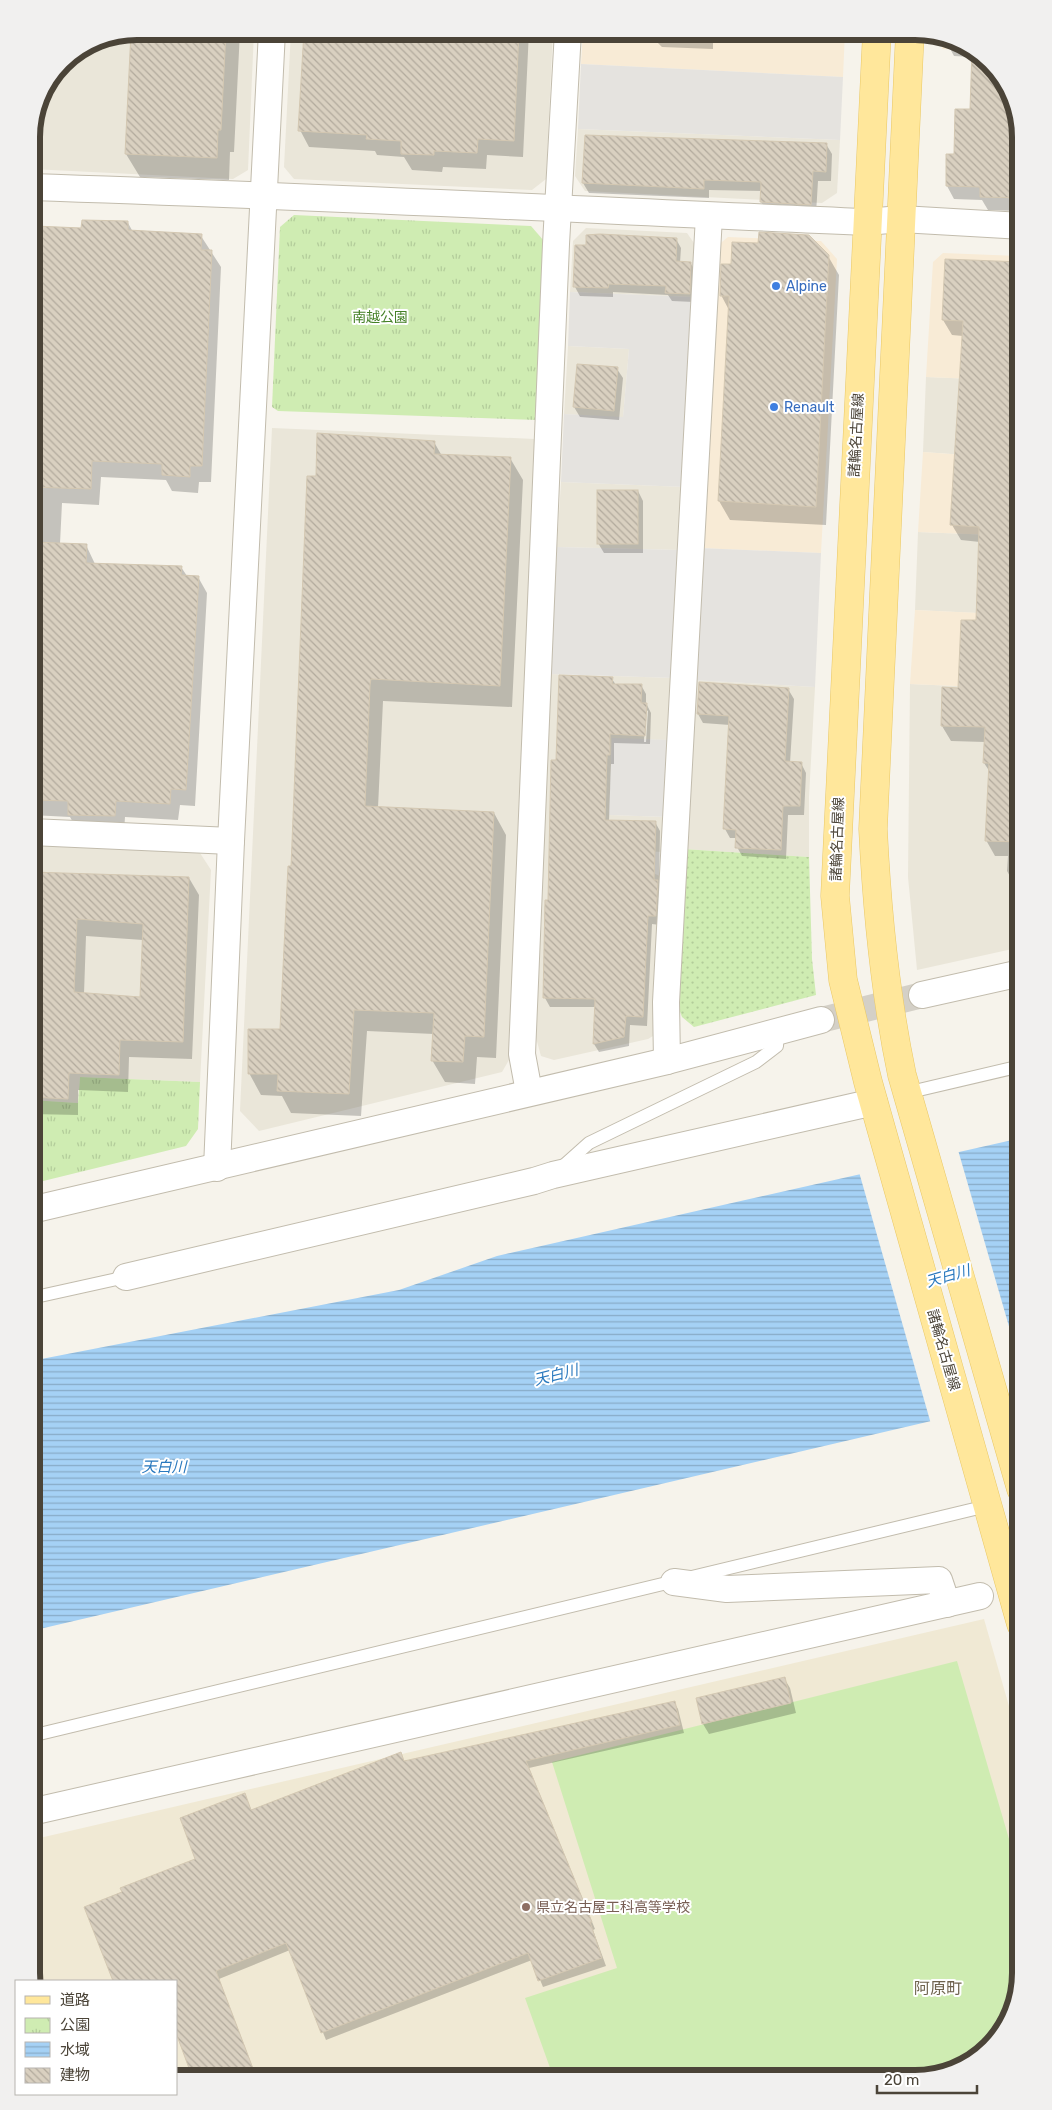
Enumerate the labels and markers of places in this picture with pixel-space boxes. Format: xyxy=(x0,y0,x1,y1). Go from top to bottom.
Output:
place label: Alpine xyxy=(786,278,827,295)
marker: Alpine xyxy=(770,280,782,292)
place label: Renault xyxy=(784,399,835,416)
marker: Renault xyxy=(768,401,780,413)
place label: 県立名古屋工科高等学校 xyxy=(536,1899,690,1916)
marker: 県立名古屋工科高等学校 xyxy=(520,1901,532,1913)

